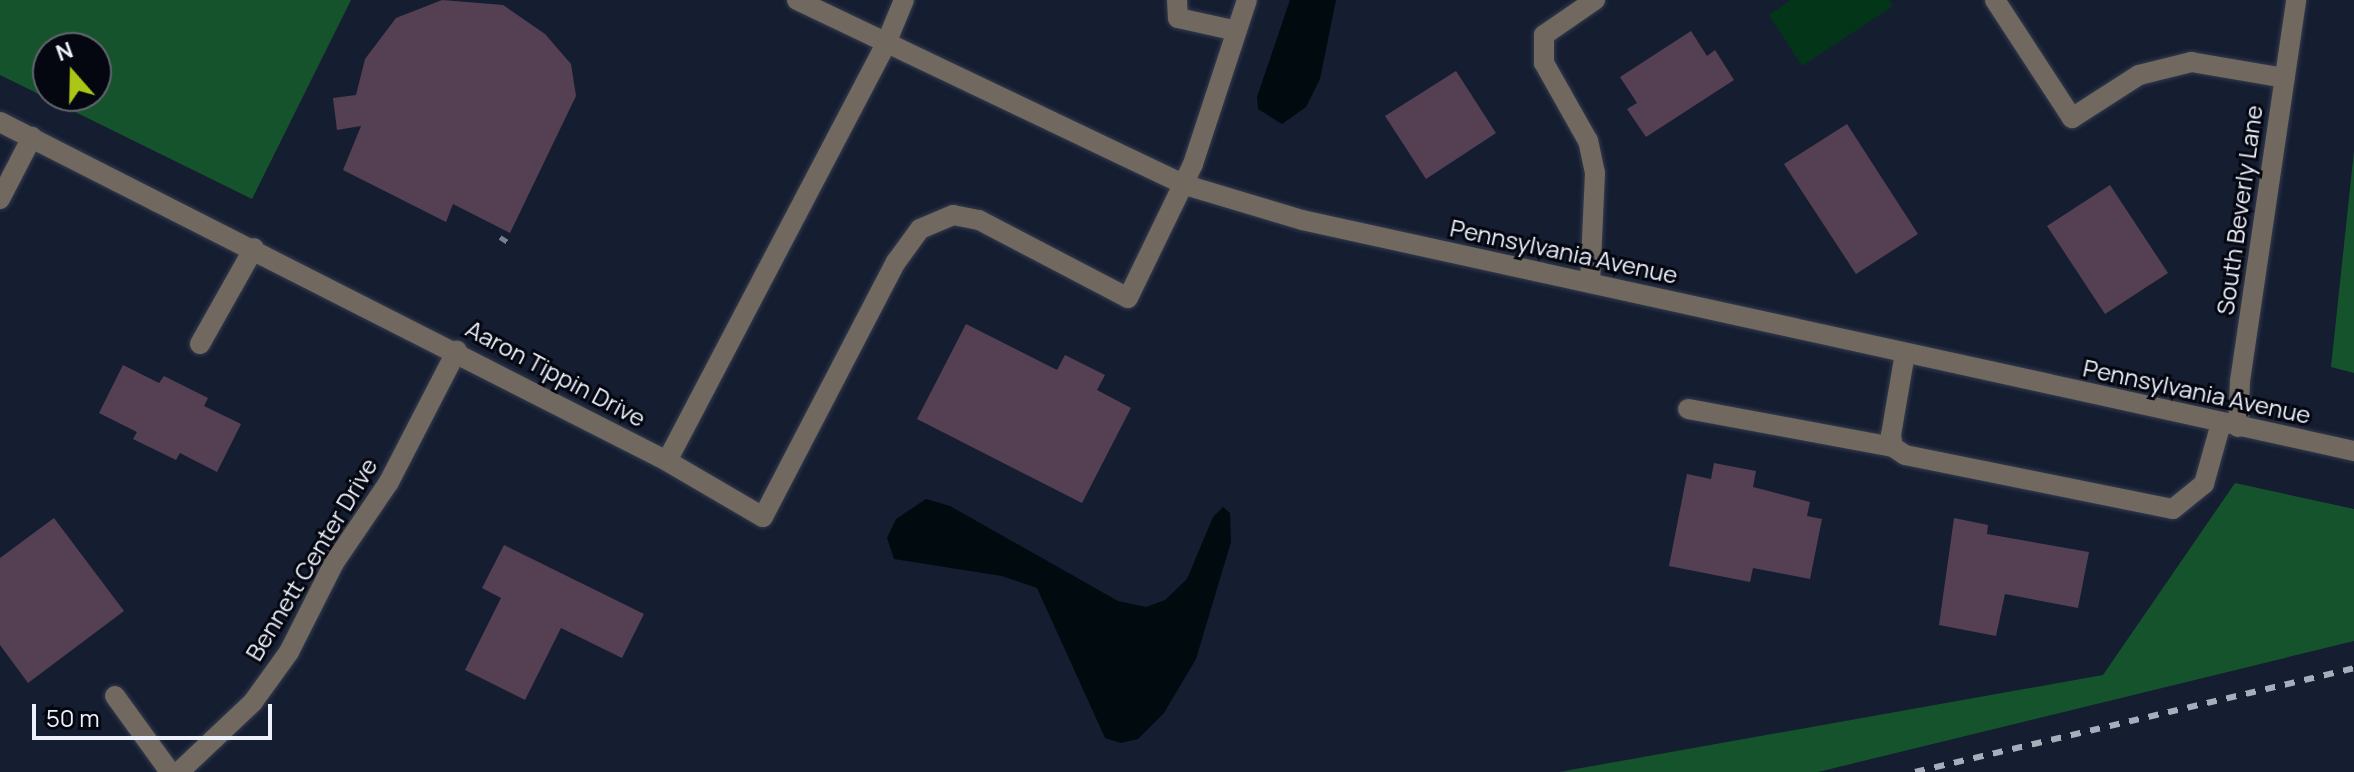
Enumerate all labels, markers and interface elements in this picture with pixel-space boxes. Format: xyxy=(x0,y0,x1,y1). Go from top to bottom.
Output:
north arrow xyxy=(32,32,112,112)
text: N xyxy=(52,35,77,68)
street label: South Beverly Lane xyxy=(2210,103,2268,317)
street label: Pennsylvania Avenue xyxy=(1448,213,1680,289)
street label: Aaron Tippin Drive xyxy=(461,314,651,432)
street label: Pennsylvania Avenue xyxy=(2081,353,2313,429)
street label: Bennett Center Drive xyxy=(239,452,383,666)
scale bar xyxy=(36,688,276,738)
text: 50 m xyxy=(46,701,100,734)

